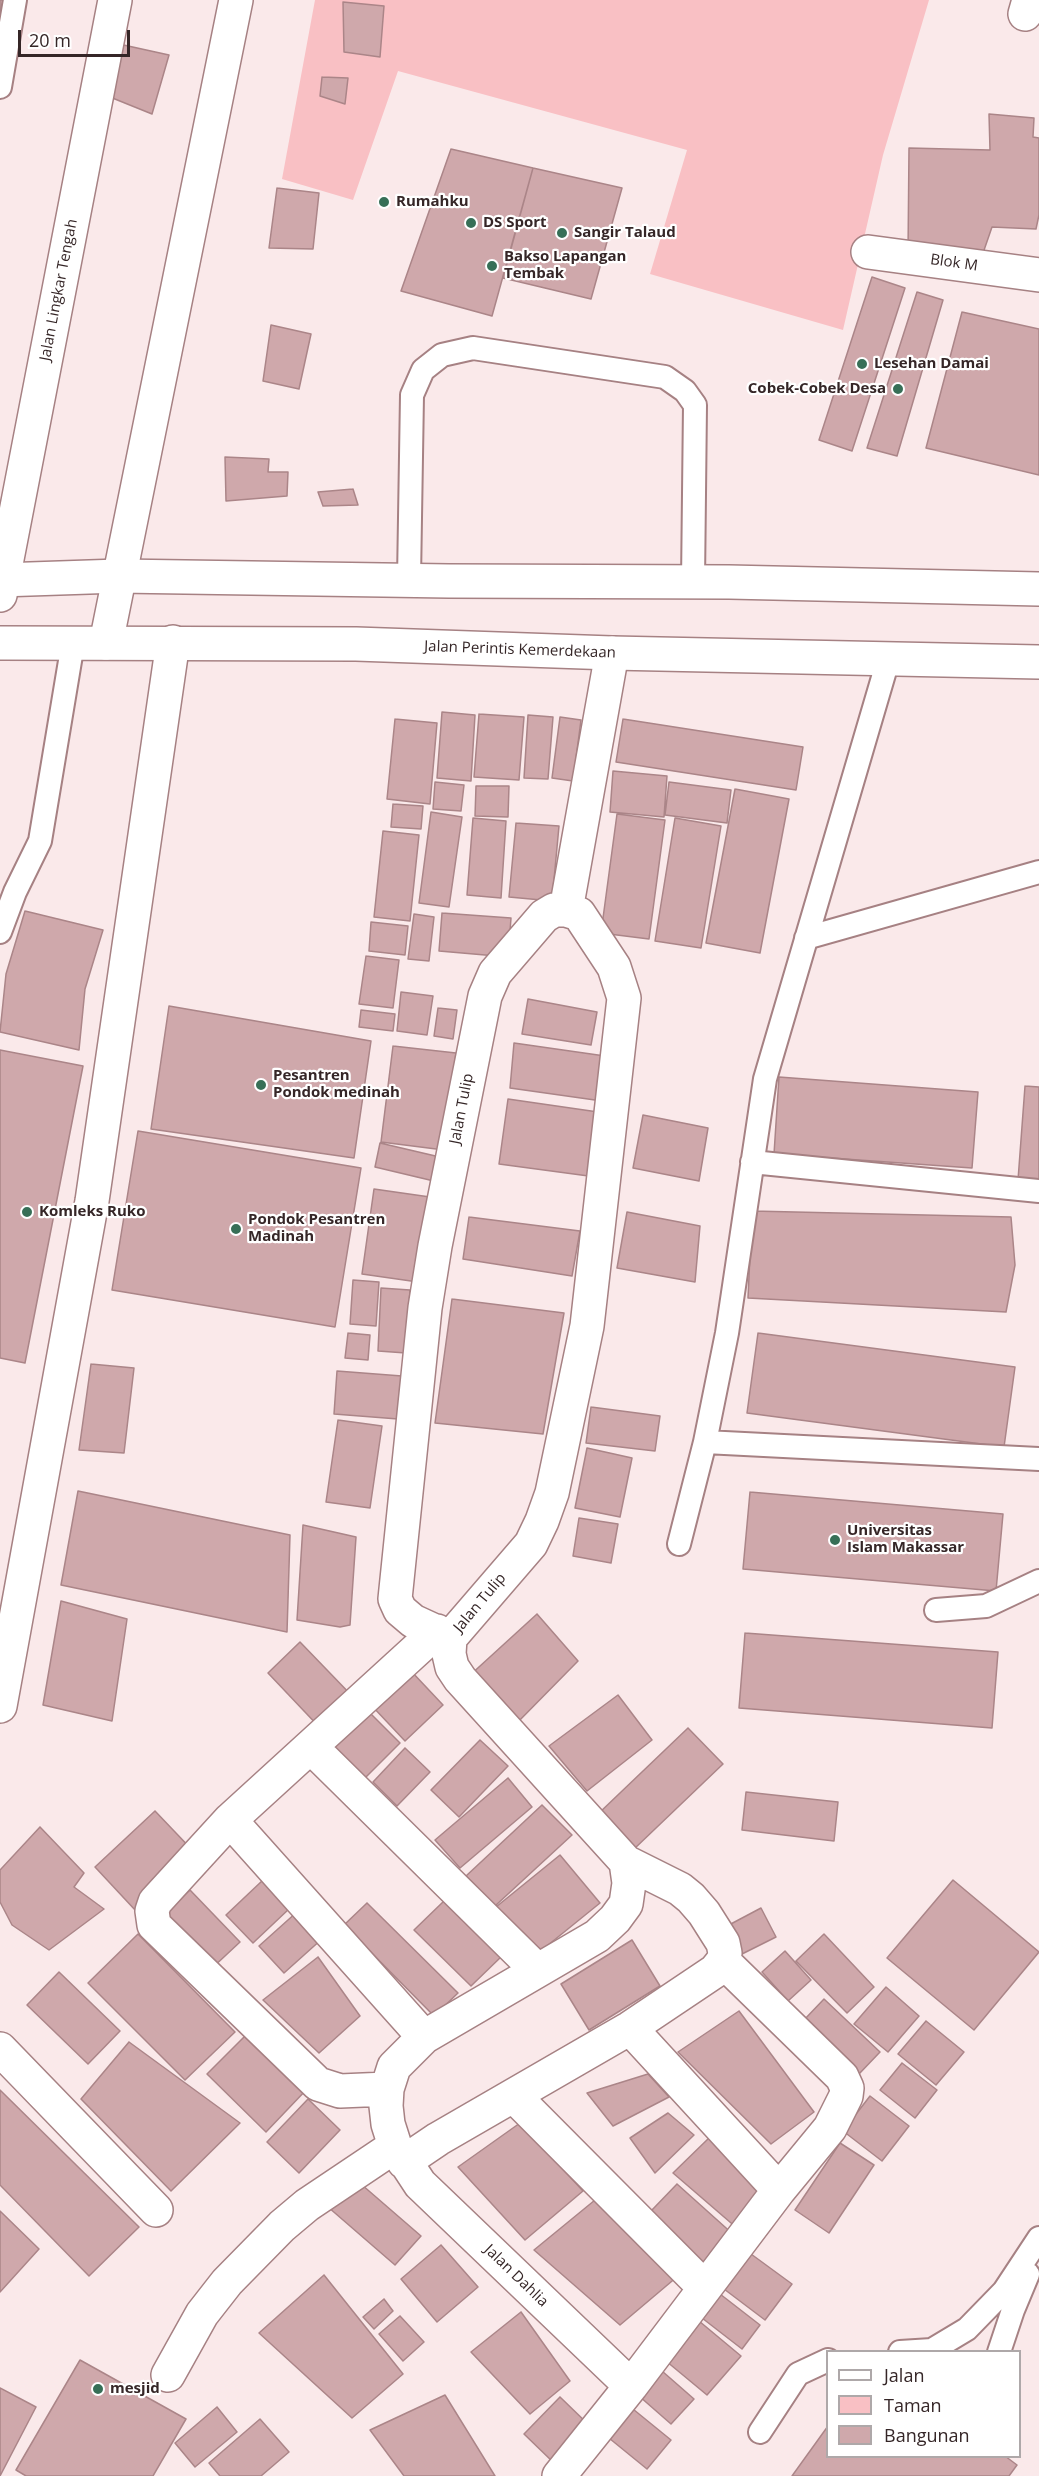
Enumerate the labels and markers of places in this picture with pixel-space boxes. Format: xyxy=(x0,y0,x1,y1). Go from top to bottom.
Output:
place label: Rumahku xyxy=(396,193,469,211)
marker: Rumahku xyxy=(377,195,391,209)
place label: DS Sport xyxy=(483,214,547,232)
marker: DS Sport xyxy=(464,216,478,230)
place label: Sangir Talaud xyxy=(574,224,676,242)
marker: Sangir Talaud xyxy=(555,226,569,240)
place label: Bakso Lapangan Tembak xyxy=(504,248,626,283)
marker: Bakso Lapangan Tembak xyxy=(485,259,499,273)
place label: Lesehan Damai xyxy=(874,355,989,373)
marker: Lesehan Damai xyxy=(855,357,869,371)
place label: Cobek-Cobek Desa xyxy=(748,380,886,398)
marker: Cobek-Cobek Desa xyxy=(891,382,905,396)
place label: Pesantren Pondok medinah xyxy=(273,1067,400,1102)
marker: Pesantren Pondok medinah xyxy=(254,1078,268,1092)
place label: Komleks Ruko xyxy=(39,1203,145,1221)
marker: Komleks Ruko xyxy=(20,1205,34,1219)
place label: Pondok Pesantren Madinah xyxy=(248,1211,385,1246)
marker: Pondok Pesantren Madinah xyxy=(229,1222,243,1236)
place label: Universitas Islam Makassar xyxy=(847,1522,964,1557)
marker: Universitas Islam Makassar xyxy=(828,1533,842,1547)
place label: mesjid xyxy=(110,2380,160,2398)
marker: mesjid xyxy=(91,2382,105,2396)

